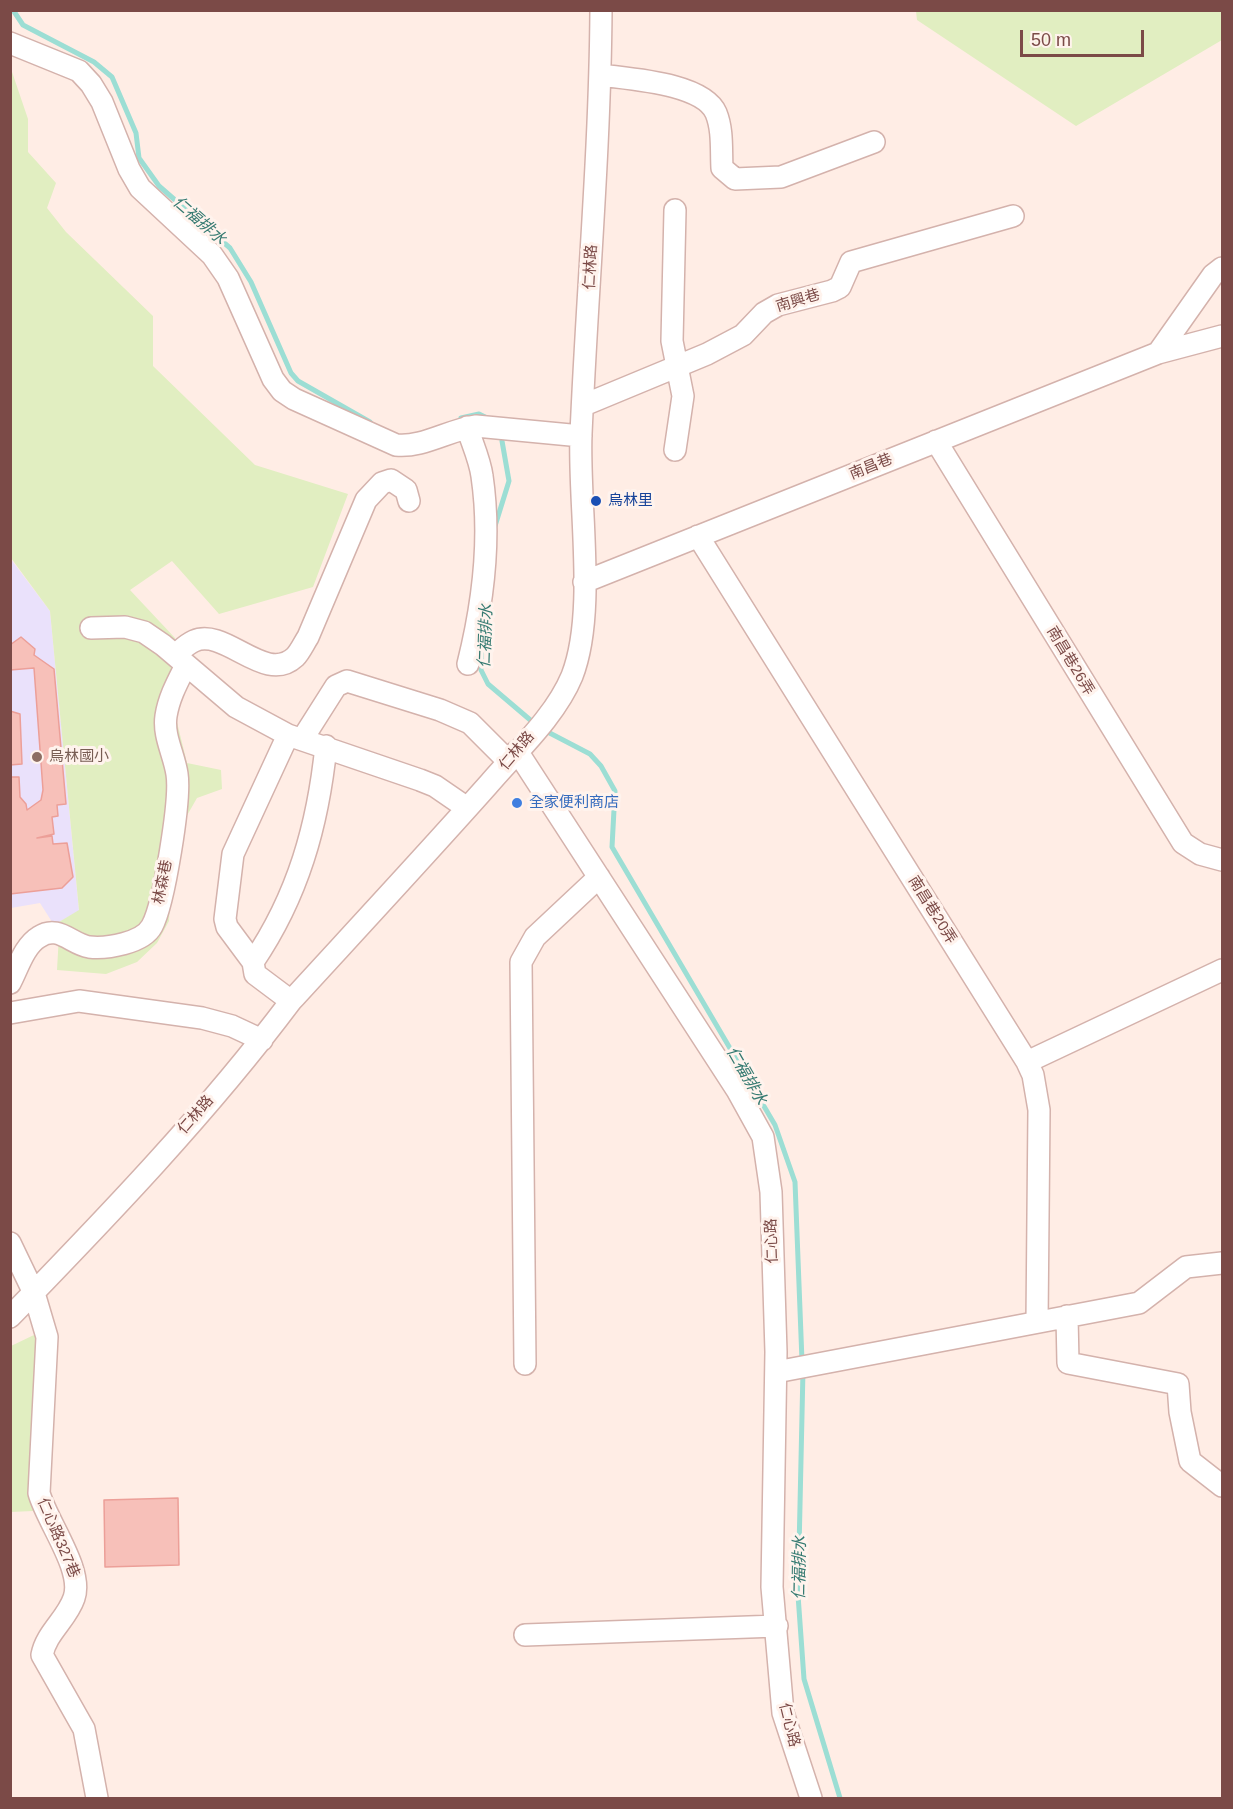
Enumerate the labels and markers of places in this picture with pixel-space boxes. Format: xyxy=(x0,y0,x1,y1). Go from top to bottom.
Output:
place label: 烏林里 xyxy=(608,492,653,510)
marker: 烏林里 xyxy=(589,494,603,508)
place label: 烏林國小 xyxy=(49,748,109,766)
marker: 烏林國小 xyxy=(30,750,44,764)
place label: 全家便利商店 xyxy=(529,794,619,812)
marker: 全家便利商店 xyxy=(510,796,524,810)

